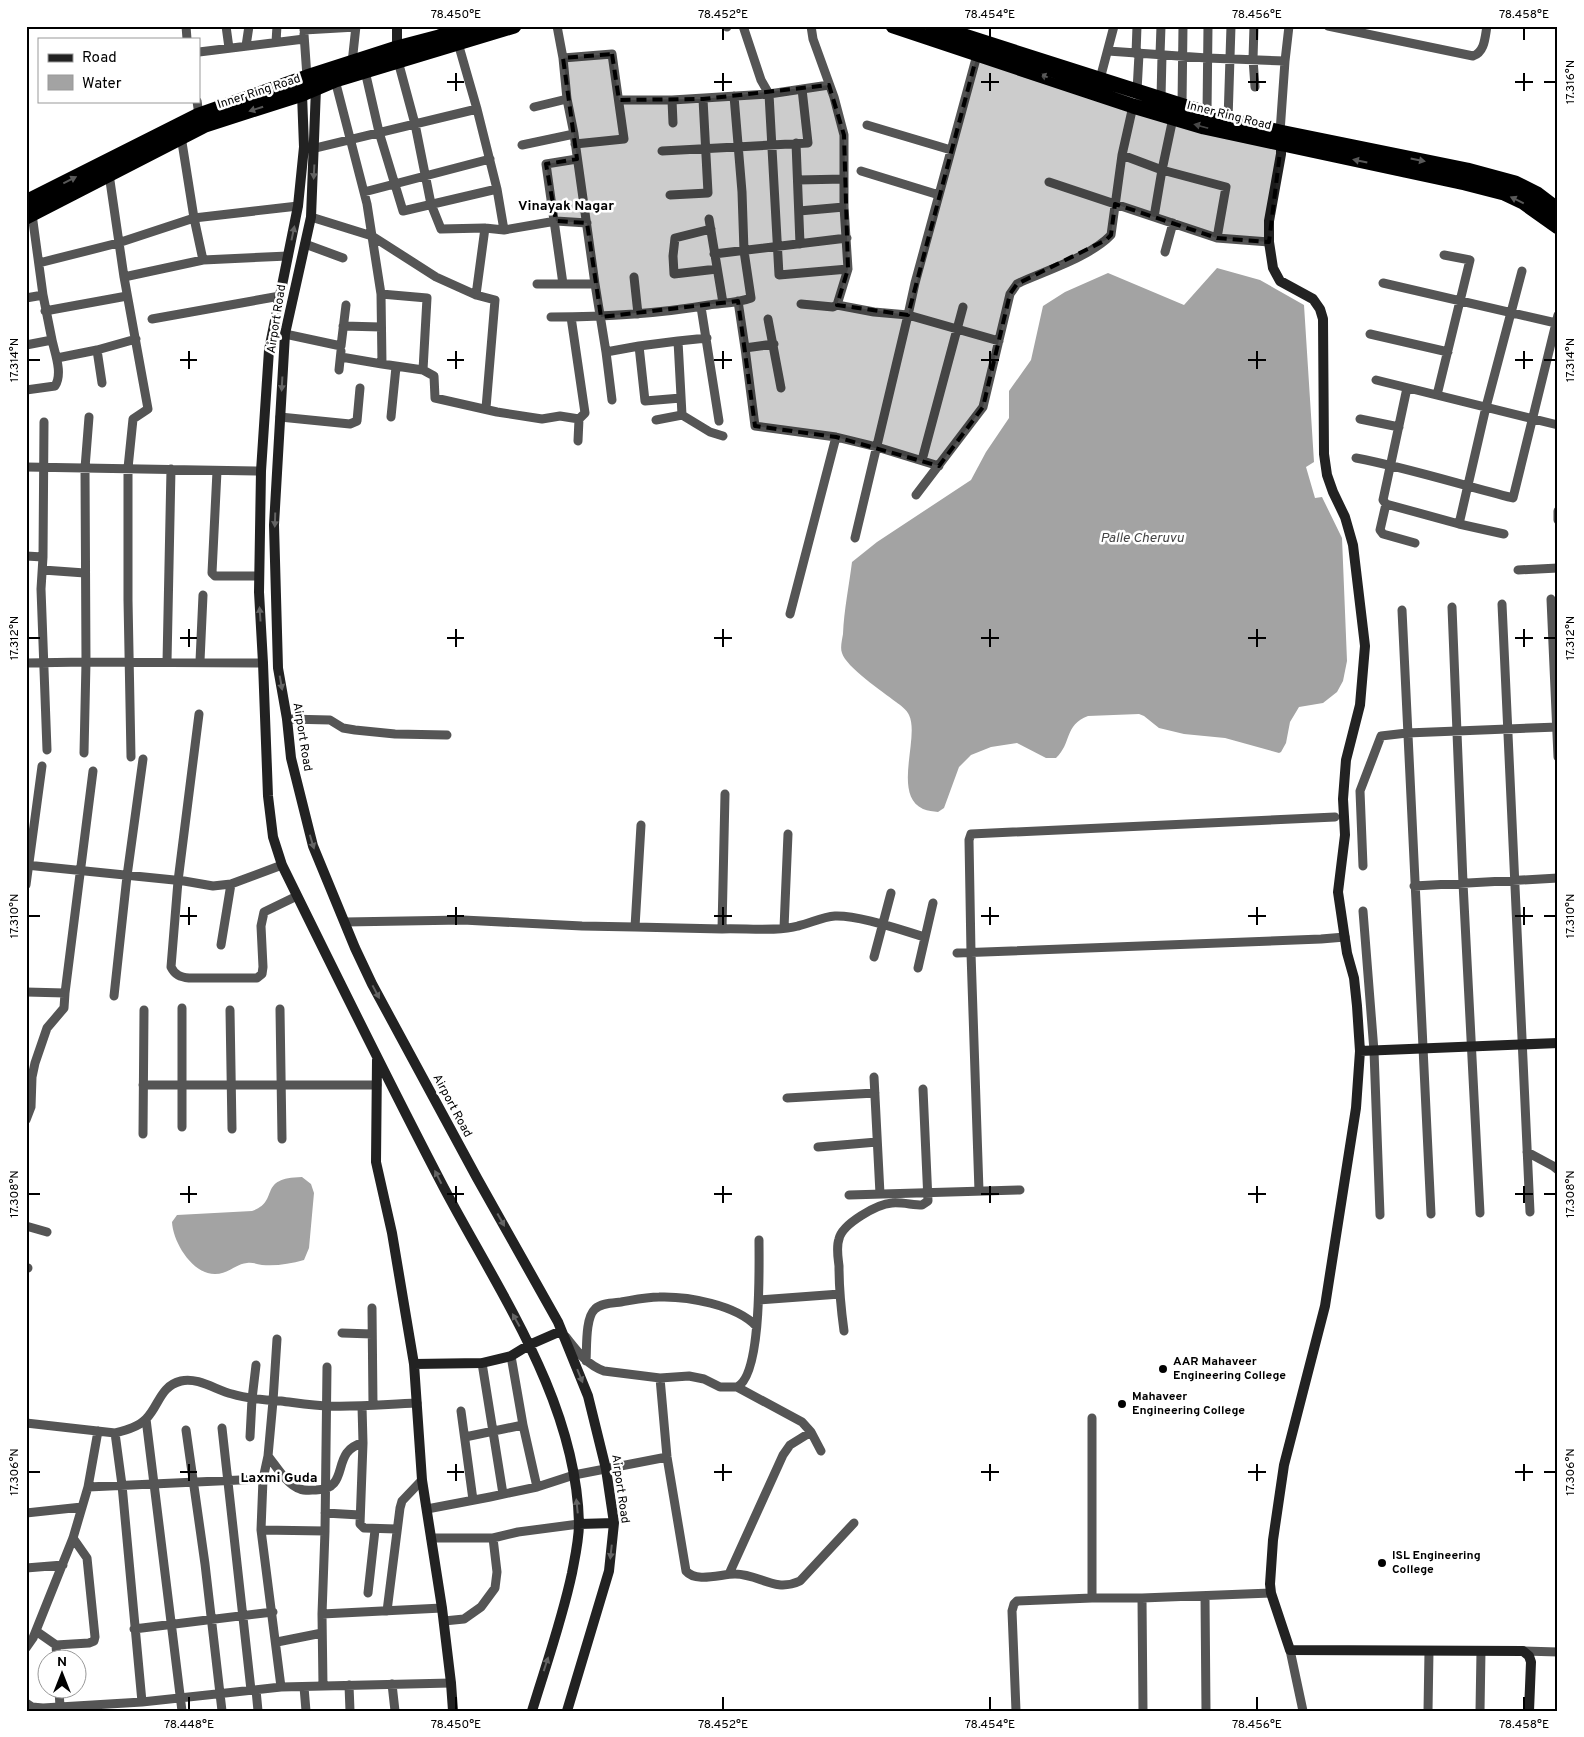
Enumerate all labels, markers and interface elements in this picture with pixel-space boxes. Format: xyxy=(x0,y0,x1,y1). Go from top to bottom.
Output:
text: 78.450°E xyxy=(431,7,481,23)
text: 78.452°E xyxy=(698,7,748,23)
text: 78.454°E xyxy=(965,7,1015,23)
text: 78.456°E xyxy=(1232,7,1282,23)
text: 78.458°E xyxy=(1499,7,1549,23)
legend xyxy=(38,38,200,102)
text: Road xyxy=(82,49,117,68)
text: 17.316°N xyxy=(1563,60,1579,104)
street label: Inner Ring Road xyxy=(215,71,303,113)
one-way arrow xyxy=(1039,73,1054,80)
text: Water xyxy=(82,75,122,94)
street label: Inner Ring Road xyxy=(1185,98,1273,134)
one-way arrow xyxy=(248,105,263,113)
one-way arrow xyxy=(1194,122,1209,130)
one-way arrow xyxy=(1410,156,1426,164)
one-way arrow xyxy=(1352,157,1368,165)
one-way arrow xyxy=(309,164,317,180)
one-way arrow xyxy=(62,176,77,184)
one-way arrow xyxy=(1510,196,1524,204)
district label: Vinayak Nagar xyxy=(518,198,614,215)
one-way arrow xyxy=(289,225,297,240)
street label: Airport Road xyxy=(264,283,290,355)
text: 17.314°N xyxy=(7,338,23,382)
text: 17.314°N xyxy=(1563,338,1579,382)
one-way arrow xyxy=(278,376,286,392)
one-way arrow xyxy=(271,513,279,529)
water label: Palle Cheruvu xyxy=(1100,530,1184,547)
one-way arrow xyxy=(256,606,264,622)
text: 17.312°N xyxy=(7,616,23,660)
text: 17.312°N xyxy=(1563,616,1579,660)
one-way arrow xyxy=(277,675,285,691)
street label: Airport Road xyxy=(289,701,315,773)
one-way arrow xyxy=(309,834,317,849)
text: 17.310°N xyxy=(7,894,23,938)
text: 17.310°N xyxy=(1563,894,1579,938)
one-way arrow xyxy=(372,985,380,999)
street label: Airport Road xyxy=(429,1072,475,1140)
text: 17.308°N xyxy=(7,1170,23,1218)
one-way arrow xyxy=(434,1170,442,1184)
text: 17.308°N xyxy=(1563,1170,1579,1218)
one-way arrow xyxy=(496,1214,505,1227)
one-way arrow xyxy=(511,1313,520,1327)
place label: AAR Mahaveer Engineering College xyxy=(1173,1354,1286,1384)
marker: AAR Mahaveer Engineering College xyxy=(1157,1363,1169,1375)
one-way arrow xyxy=(576,1369,584,1384)
place label: Mahaveer Engineering College xyxy=(1132,1389,1245,1419)
marker: Mahaveer Engineering College xyxy=(1116,1398,1128,1410)
text: 17.306°N xyxy=(7,1448,23,1496)
text: 17.306°N xyxy=(1563,1448,1579,1496)
street label: Airport Road xyxy=(607,1454,633,1524)
district label: Laxmi Guda xyxy=(240,1470,318,1487)
one-way arrow xyxy=(573,1498,581,1514)
one-way arrow xyxy=(607,1544,615,1560)
place label: ISL Engineering College xyxy=(1392,1548,1481,1578)
marker: ISL Engineering College xyxy=(1376,1557,1388,1569)
north arrow xyxy=(38,1650,88,1700)
text: N xyxy=(57,1654,67,1671)
one-way arrow xyxy=(543,1657,551,1672)
text: 78.448°E xyxy=(164,1717,214,1733)
text: 78.450°E xyxy=(431,1717,481,1733)
text: 78.452°E xyxy=(698,1717,748,1733)
text: 78.454°E xyxy=(965,1717,1015,1733)
text: 78.456°E xyxy=(1232,1717,1282,1733)
text: 78.458°E xyxy=(1499,1717,1549,1733)

